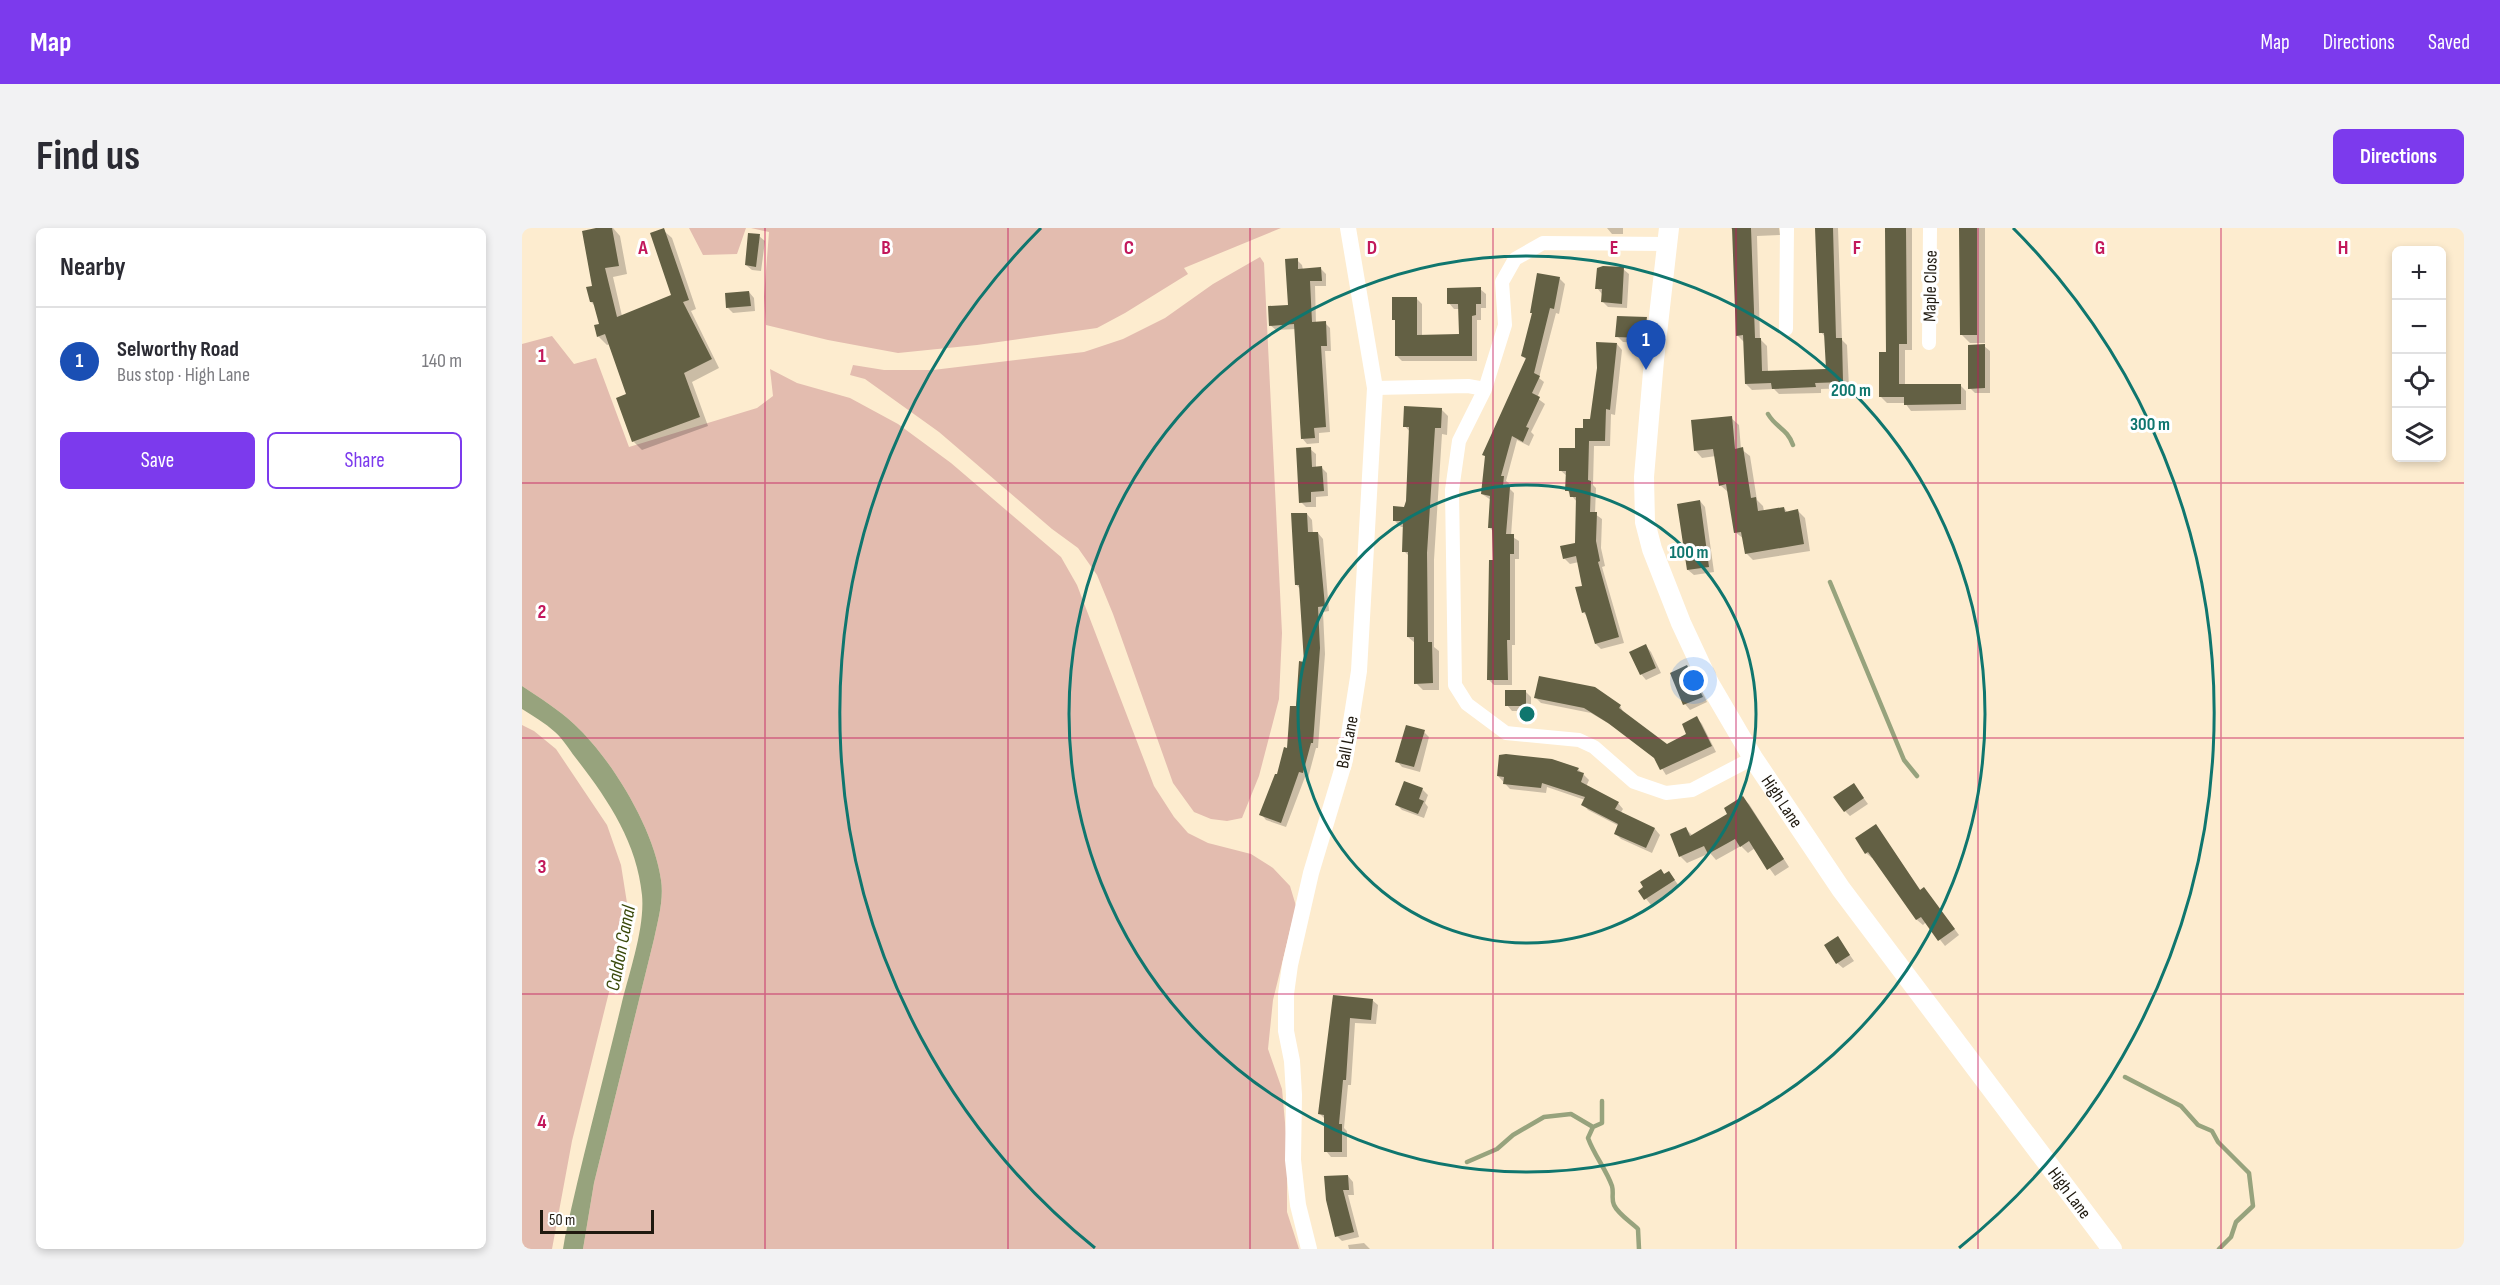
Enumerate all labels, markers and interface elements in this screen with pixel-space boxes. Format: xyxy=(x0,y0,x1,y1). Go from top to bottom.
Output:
text: Map xyxy=(30,26,71,59)
text: Map xyxy=(2260,30,2290,55)
text: Directions xyxy=(2323,30,2395,55)
text: Saved xyxy=(2428,30,2470,55)
button: Directions xyxy=(2333,129,2464,184)
text: Find us xyxy=(36,131,140,182)
text: A xyxy=(637,236,648,260)
text: B xyxy=(881,236,891,260)
text: C xyxy=(1124,236,1134,260)
text: D xyxy=(1367,236,1377,260)
text: E xyxy=(1610,236,1618,260)
text: F xyxy=(1853,236,1861,260)
text: G xyxy=(2095,236,2105,260)
text: H xyxy=(2338,236,2348,260)
map controls xyxy=(2392,246,2446,462)
button: + xyxy=(2392,246,2446,300)
street label: Maple Close xyxy=(1919,250,1942,322)
text: Nearby xyxy=(60,252,126,283)
button: − xyxy=(2392,300,2446,354)
pin: 1 xyxy=(1626,320,1666,370)
text: Selworthy Road xyxy=(117,336,239,363)
text: 1 xyxy=(538,344,546,368)
text: 1 xyxy=(76,349,83,373)
text: 140 m xyxy=(422,349,462,373)
button: locate xyxy=(2392,354,2446,408)
text: Bus stop · High Lane xyxy=(117,363,250,387)
text: 200 m xyxy=(1831,380,1871,401)
button: layers xyxy=(2392,408,2446,462)
text: 300 m xyxy=(2130,414,2170,435)
button: Save xyxy=(60,432,255,489)
button: Share xyxy=(267,432,462,489)
text: 100 m xyxy=(1670,542,1709,563)
text: 2 xyxy=(538,600,546,624)
your location xyxy=(1679,666,1708,695)
centre of rings xyxy=(1517,704,1537,724)
street label: Ball Lane xyxy=(1332,714,1363,770)
street label: High Lane xyxy=(1757,771,1807,832)
text: 3 xyxy=(538,855,547,879)
water label: Caldon Canal xyxy=(601,902,641,993)
text: 4 xyxy=(537,1110,547,1134)
street label: High Lane xyxy=(2043,1163,2095,1223)
scale bar xyxy=(540,1207,654,1234)
text: 50 m xyxy=(549,1211,575,1230)

